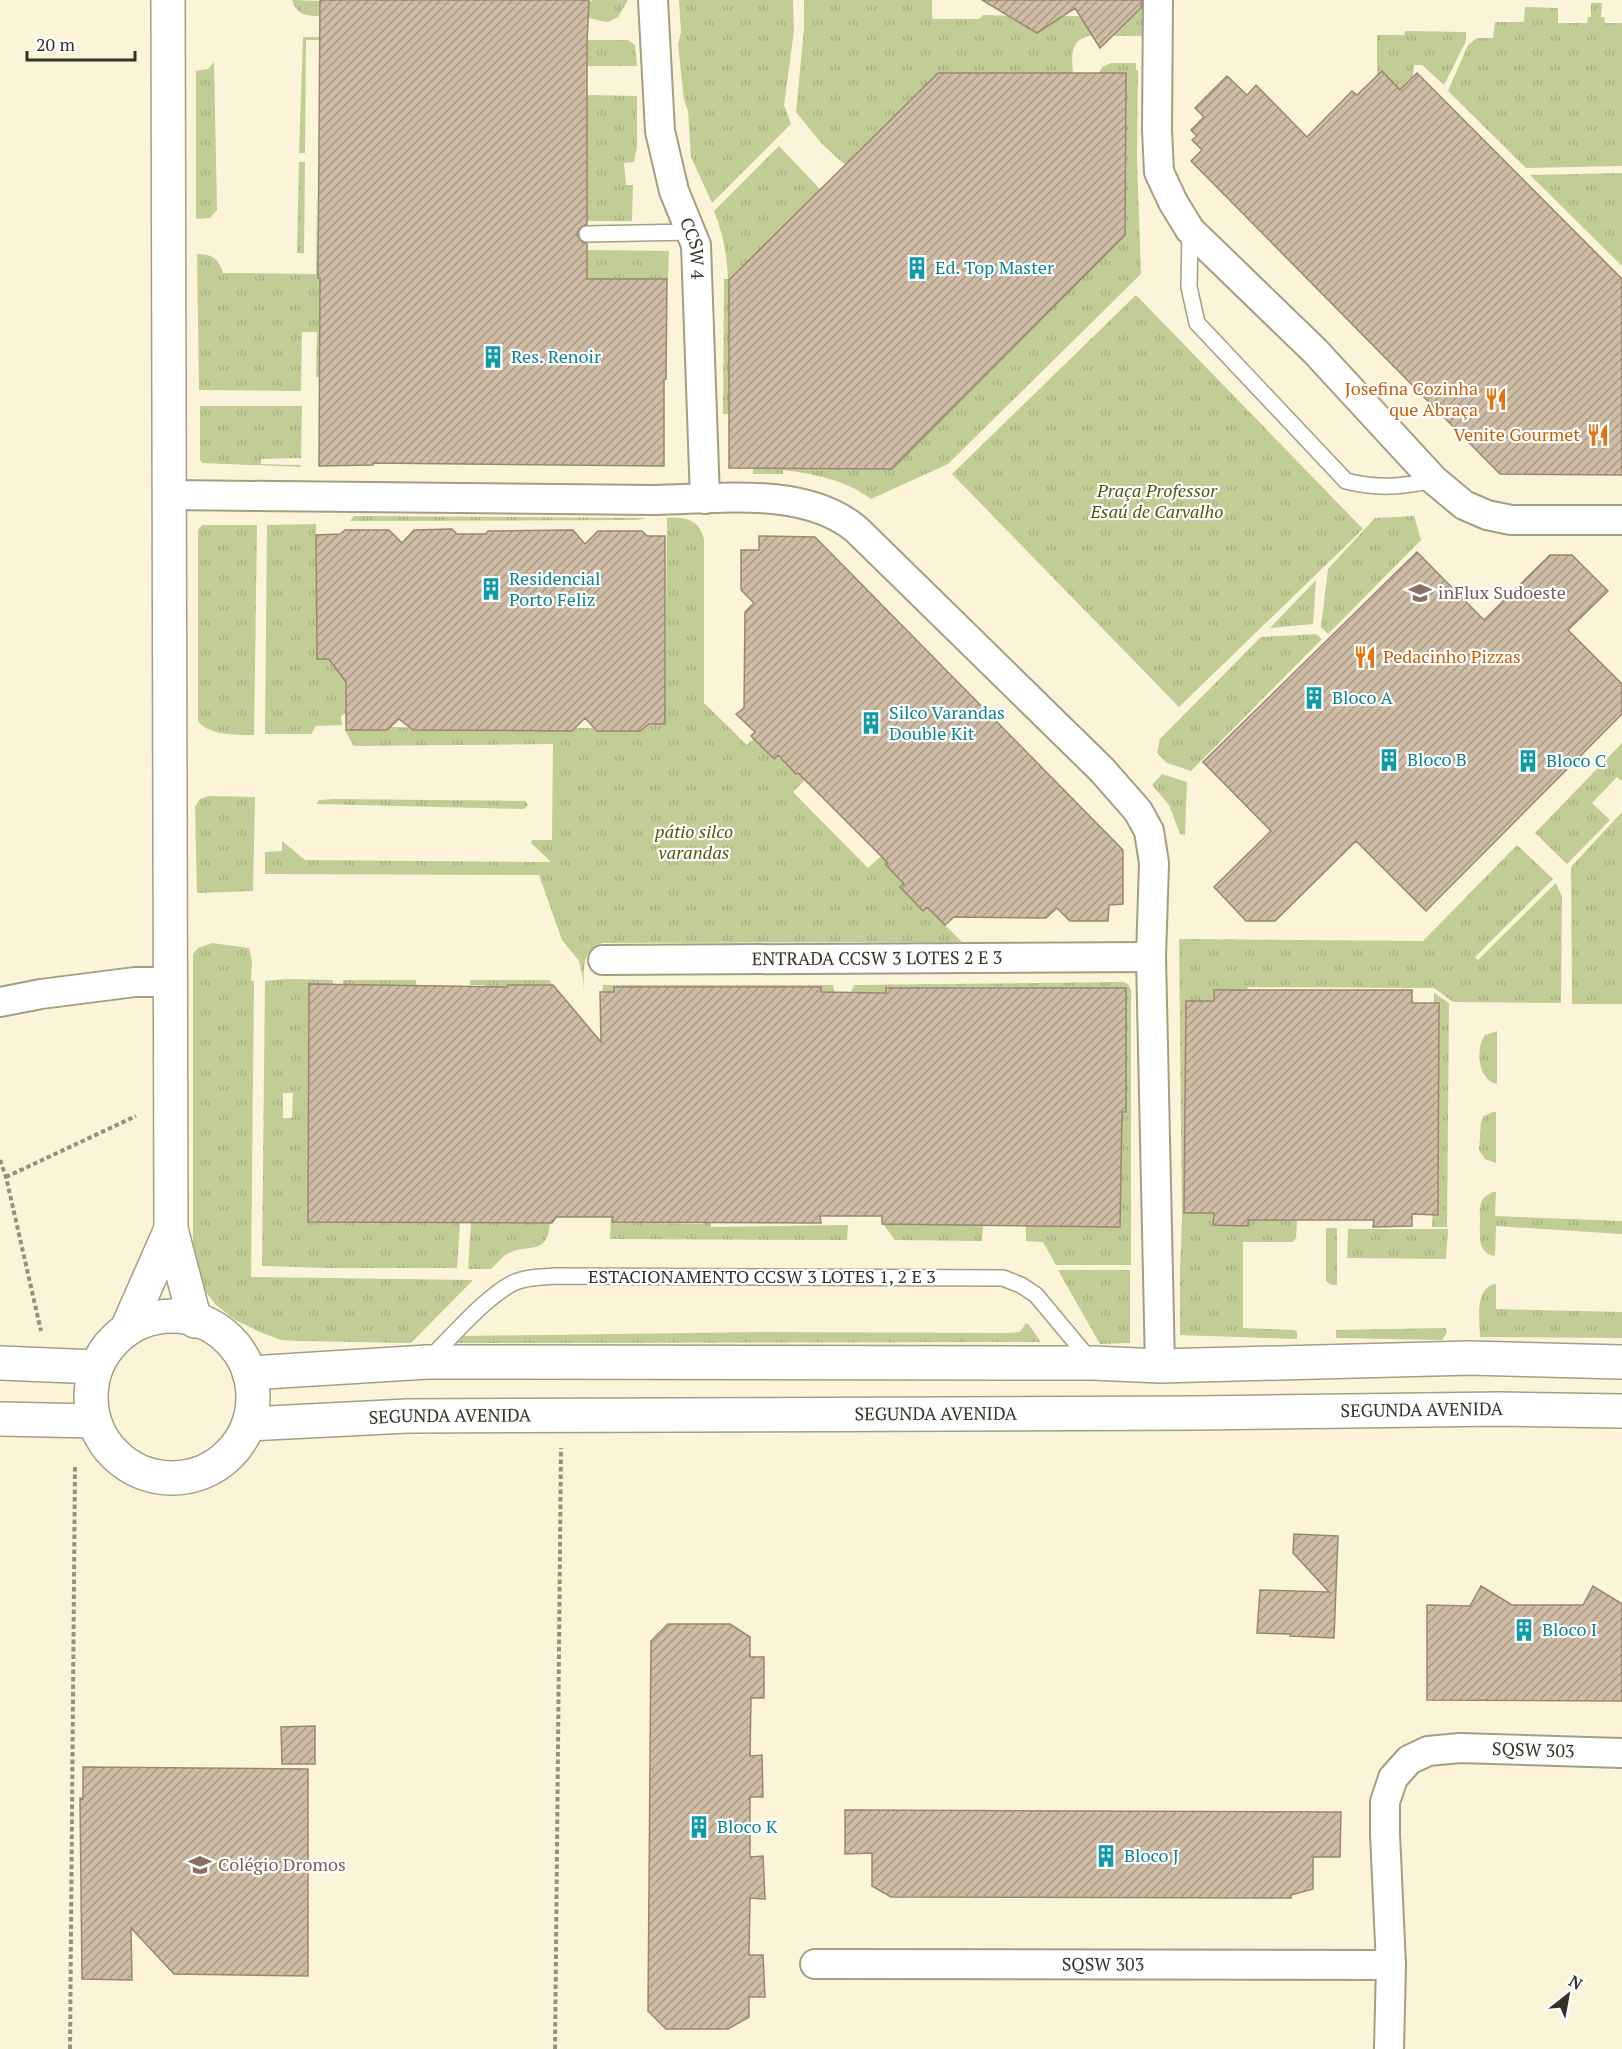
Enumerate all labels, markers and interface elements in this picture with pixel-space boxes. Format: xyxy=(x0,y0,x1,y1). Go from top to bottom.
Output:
scale bar xyxy=(27,24,135,62)
text: 20 m xyxy=(36,32,76,56)
street label: CCSW 4 xyxy=(675,214,710,280)
building icon: Ed. Top Master xyxy=(904,255,930,281)
place label: Ed. Top Master xyxy=(935,255,1054,279)
building icon: Res. Renoir xyxy=(480,344,506,370)
place label: Res. Renoir xyxy=(511,344,601,368)
place label: Josefina Cozinha que Abraça xyxy=(1345,376,1478,421)
restaurant icon: Josefina Cozinha que Abraça xyxy=(1483,386,1509,412)
place label: Venite Gourmet xyxy=(1453,422,1580,446)
restaurant icon: Venite Gourmet xyxy=(1585,422,1611,448)
park label: Praça Professor Esaú de Carvalho xyxy=(1090,478,1223,523)
place label: Residencial Porto Feliz xyxy=(509,566,600,611)
building icon: Residencial Porto Feliz xyxy=(478,576,504,602)
school or university icon: inFlux Sudoeste xyxy=(1407,580,1433,606)
place label: inFlux Sudoeste xyxy=(1438,580,1566,604)
restaurant icon: Pedacinho Pizzas xyxy=(1352,644,1378,670)
place label: Pedacinho Pizzas xyxy=(1383,644,1521,668)
building icon: Bloco A xyxy=(1301,685,1327,711)
place label: Bloco A xyxy=(1332,685,1393,709)
place label: Silco Varandas Double Kit xyxy=(889,700,1005,745)
building icon: Silco Varandas Double Kit xyxy=(858,710,884,736)
building icon: Bloco B xyxy=(1376,747,1402,773)
place label: Bloco B xyxy=(1407,747,1467,771)
building icon: Bloco C xyxy=(1515,748,1541,774)
place label: Bloco C xyxy=(1546,748,1606,772)
park label: pátio silco varandas xyxy=(655,819,733,864)
street label: ENTRADA CCSW 3 LOTES 2 E 3 xyxy=(752,945,1002,970)
street label: ESTACIONAMENTO CCSW 3 LOTES 1, 2 E 3 xyxy=(588,1264,936,1288)
street label: SEGUNDA AVENIDA xyxy=(1340,1396,1504,1422)
street label: SEGUNDA AVENIDA xyxy=(855,1401,1018,1425)
street label: SEGUNDA AVENIDA xyxy=(368,1403,532,1429)
building icon: Bloco I xyxy=(1511,1617,1537,1643)
place label: Bloco I xyxy=(1542,1617,1597,1641)
street label: SQSW 303 xyxy=(1492,1736,1575,1763)
building icon: Bloco K xyxy=(686,1814,712,1840)
place label: Bloco K xyxy=(717,1814,778,1838)
building icon: Bloco J xyxy=(1093,1843,1119,1869)
place label: Bloco J xyxy=(1124,1843,1179,1867)
school or university icon: Colégio Dromos xyxy=(187,1852,213,1878)
place label: Colégio Dromos xyxy=(218,1852,346,1876)
street label: SQSW 303 xyxy=(1062,1951,1144,1976)
north arrow xyxy=(1538,1965,1598,2025)
text: N xyxy=(1565,1970,1587,1995)

